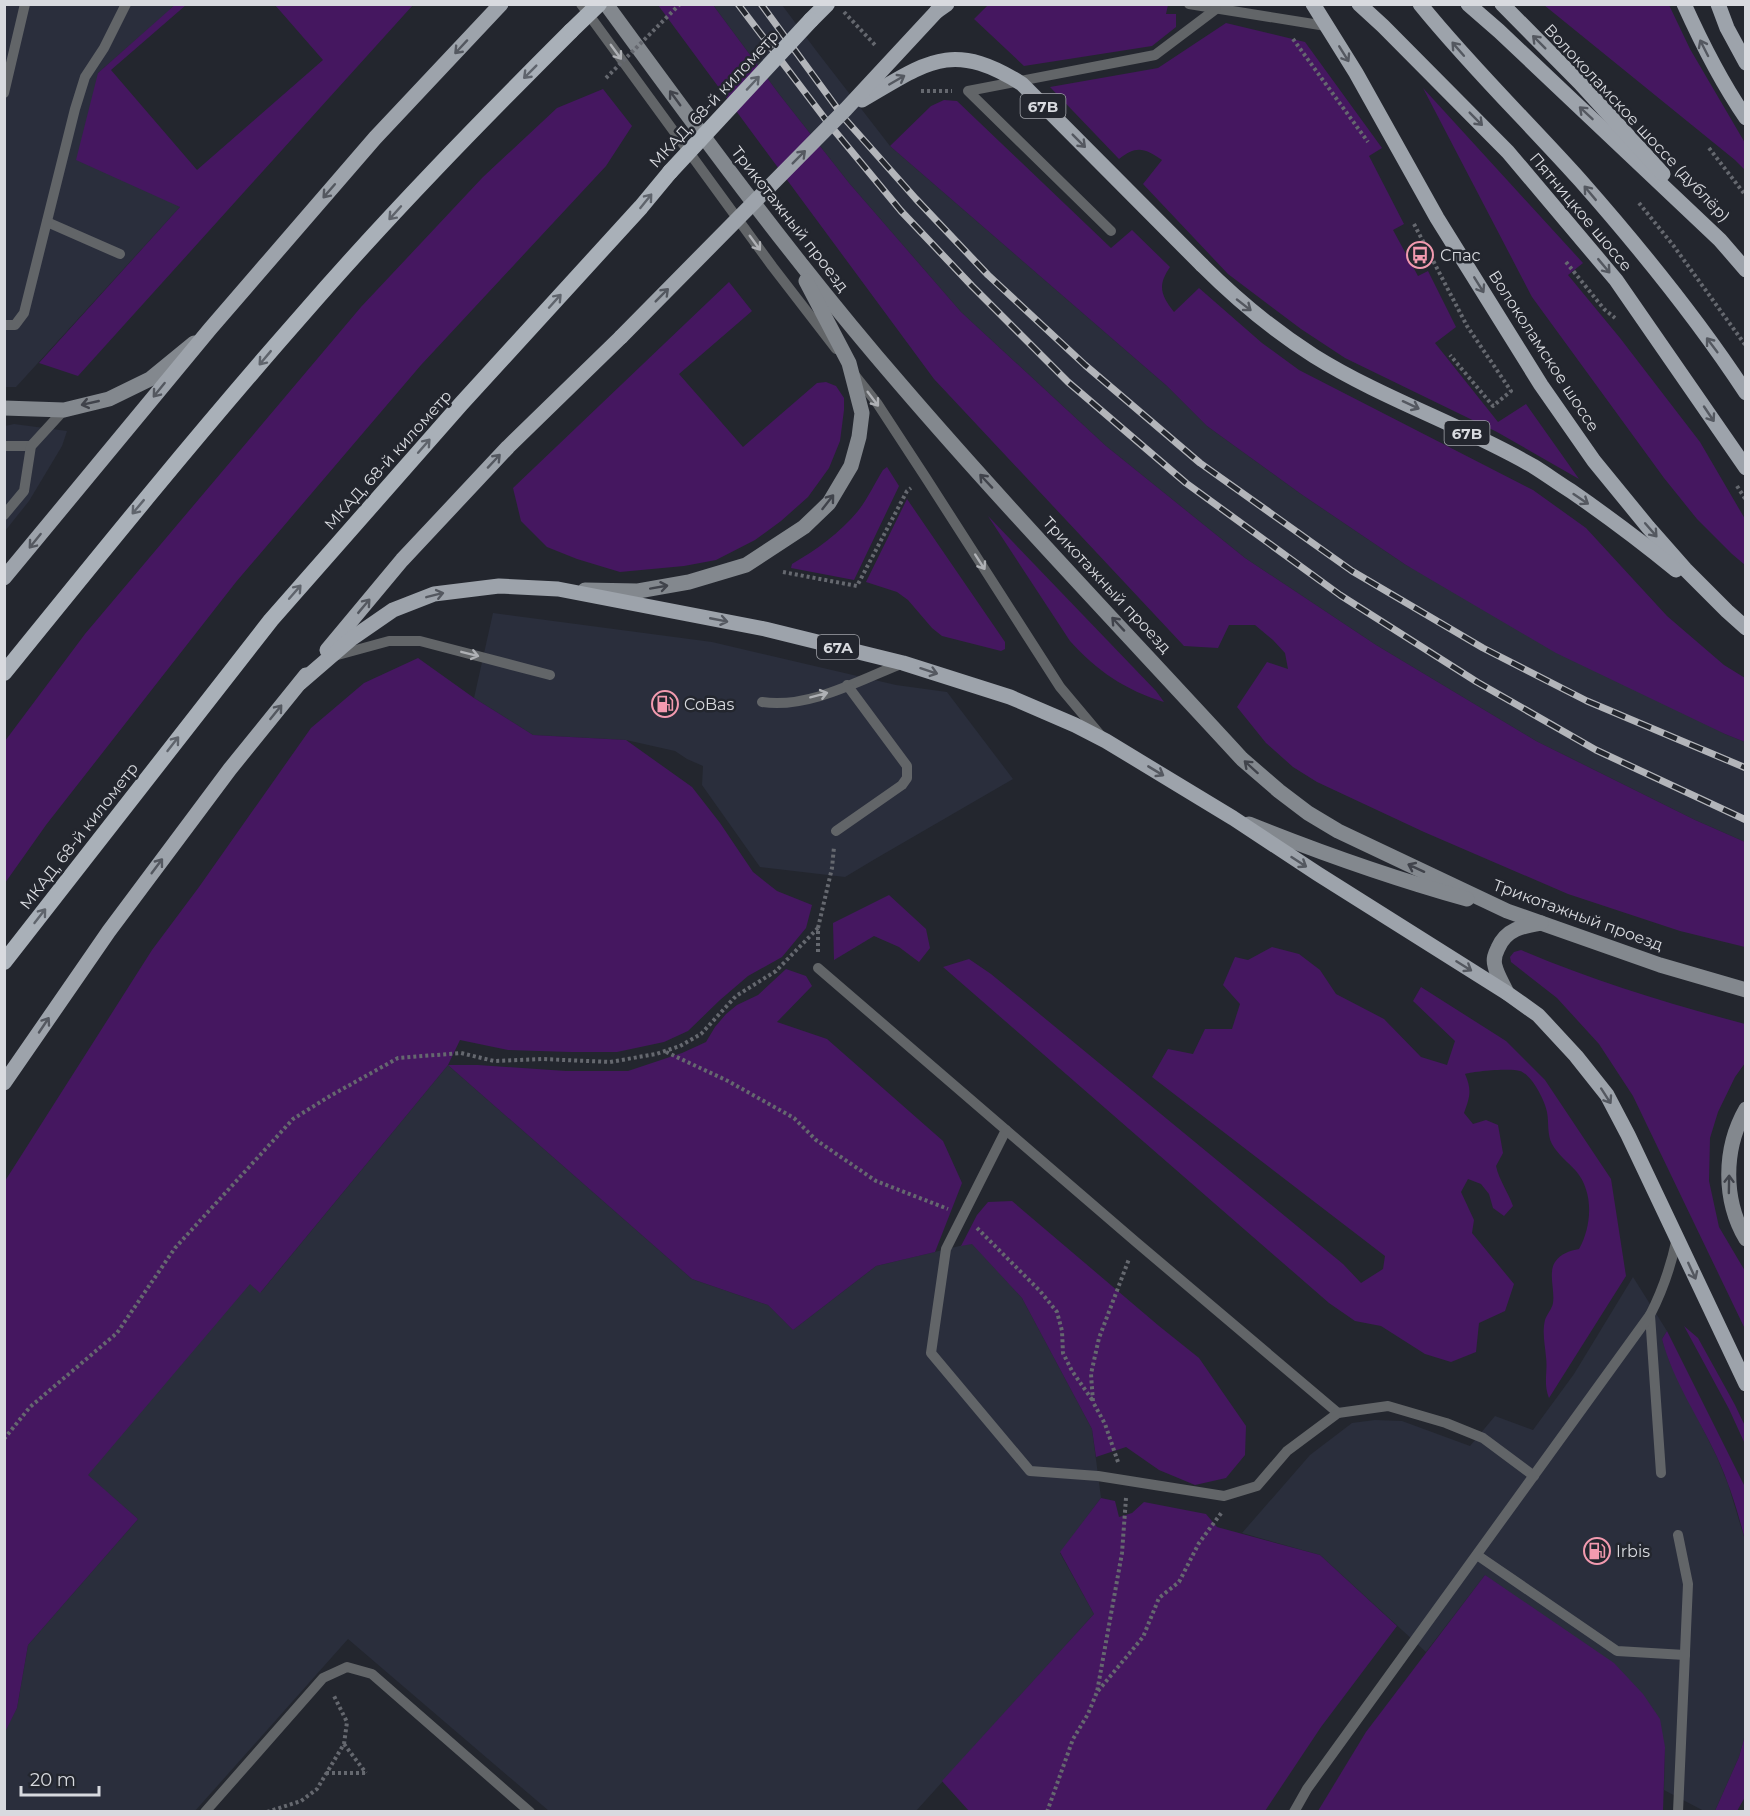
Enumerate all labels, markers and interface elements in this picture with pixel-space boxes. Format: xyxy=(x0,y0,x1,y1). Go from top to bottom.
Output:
street label: Волоколамское шоссе (дублёр) xyxy=(1540,20,1734,226)
street label: МКАД, 68-й километр xyxy=(645,26,783,172)
one-way arrow xyxy=(1531,34,1546,49)
one-way arrow xyxy=(454,39,468,54)
one-way arrow xyxy=(1697,39,1709,57)
one-way arrow xyxy=(1451,42,1465,57)
one-way arrow xyxy=(610,43,622,59)
one-way arrow xyxy=(1339,45,1351,62)
one-way arrow xyxy=(522,65,537,80)
one-way arrow xyxy=(887,74,905,85)
one-way arrow xyxy=(746,75,760,90)
one-way arrow xyxy=(669,91,681,107)
road number: 67B xyxy=(1020,94,1066,118)
one-way arrow xyxy=(1579,106,1594,120)
one-way arrow xyxy=(1468,112,1483,127)
one-way arrow xyxy=(1071,134,1086,148)
street label: Трикотажный проезд xyxy=(727,142,853,296)
one-way arrow xyxy=(792,149,807,164)
street label: Пятницкое шоссе xyxy=(1526,149,1636,275)
one-way arrow xyxy=(322,183,336,198)
one-way arrow xyxy=(1583,186,1597,201)
one-way arrow xyxy=(640,193,653,209)
one-way arrow xyxy=(388,205,402,220)
one-way arrow xyxy=(749,235,762,251)
bus stop icon: Спас xyxy=(1405,240,1435,270)
place label: Спас xyxy=(1440,246,1481,265)
one-way arrow xyxy=(1597,258,1610,274)
street label: Волоколамское шоссе xyxy=(1485,267,1603,435)
one-way arrow xyxy=(1472,277,1485,294)
one-way arrow xyxy=(655,288,669,303)
one-way arrow xyxy=(548,294,562,309)
one-way arrow xyxy=(1236,298,1252,311)
one-way arrow xyxy=(1706,337,1719,353)
one-way arrow xyxy=(258,350,272,365)
one-way arrow xyxy=(152,382,166,397)
street label: МКАД, 68-й километр xyxy=(320,386,456,534)
one-way arrow xyxy=(867,390,879,406)
one-way arrow xyxy=(81,398,100,410)
one-way arrow xyxy=(1401,400,1419,411)
one-way arrow xyxy=(1703,405,1715,422)
road number: 67B xyxy=(1444,421,1490,445)
one-way arrow xyxy=(417,439,431,454)
one-way arrow xyxy=(487,454,502,469)
one-way arrow xyxy=(979,474,993,489)
one-way arrow xyxy=(1573,493,1589,505)
one-way arrow xyxy=(822,494,835,510)
one-way arrow xyxy=(132,499,145,515)
street label: Трикотажный проезд xyxy=(1039,513,1175,657)
one-way arrow xyxy=(1645,522,1658,538)
one-way arrow xyxy=(28,533,42,548)
one-way arrow xyxy=(974,553,986,570)
one-way arrow xyxy=(648,581,668,592)
one-way arrow xyxy=(288,585,302,600)
one-way arrow xyxy=(425,589,444,601)
one-way arrow xyxy=(357,598,370,614)
one-way arrow xyxy=(709,615,728,626)
one-way arrow xyxy=(1111,617,1125,632)
road number: 67A xyxy=(817,635,859,659)
one-way arrow xyxy=(460,649,479,660)
one-way arrow xyxy=(919,666,938,677)
fuel station icon: CoBas xyxy=(650,689,680,719)
one-way arrow xyxy=(809,689,828,701)
place label: CoBas xyxy=(684,695,735,714)
one-way arrow xyxy=(270,704,283,720)
one-way arrow xyxy=(167,737,180,753)
street label: МКАД, 68-й километр xyxy=(16,759,142,913)
one-way arrow xyxy=(1243,760,1259,773)
one-way arrow xyxy=(1147,766,1164,778)
one-way arrow xyxy=(1290,856,1307,868)
one-way arrow xyxy=(151,859,164,875)
one-way arrow xyxy=(1408,861,1426,873)
street label: Трикотажный проезд xyxy=(1490,875,1666,955)
one-way arrow xyxy=(34,908,47,924)
one-way arrow xyxy=(1455,960,1472,972)
one-way arrow xyxy=(38,1017,50,1034)
one-way arrow xyxy=(1600,1087,1612,1104)
one-way arrow xyxy=(1723,1174,1735,1194)
one-way arrow xyxy=(1687,1261,1699,1279)
fuel station icon: Irbis xyxy=(1582,1536,1612,1566)
place label: Irbis xyxy=(1616,1542,1650,1561)
scale bar xyxy=(21,1759,99,1797)
text: 20 m xyxy=(30,1769,76,1791)

